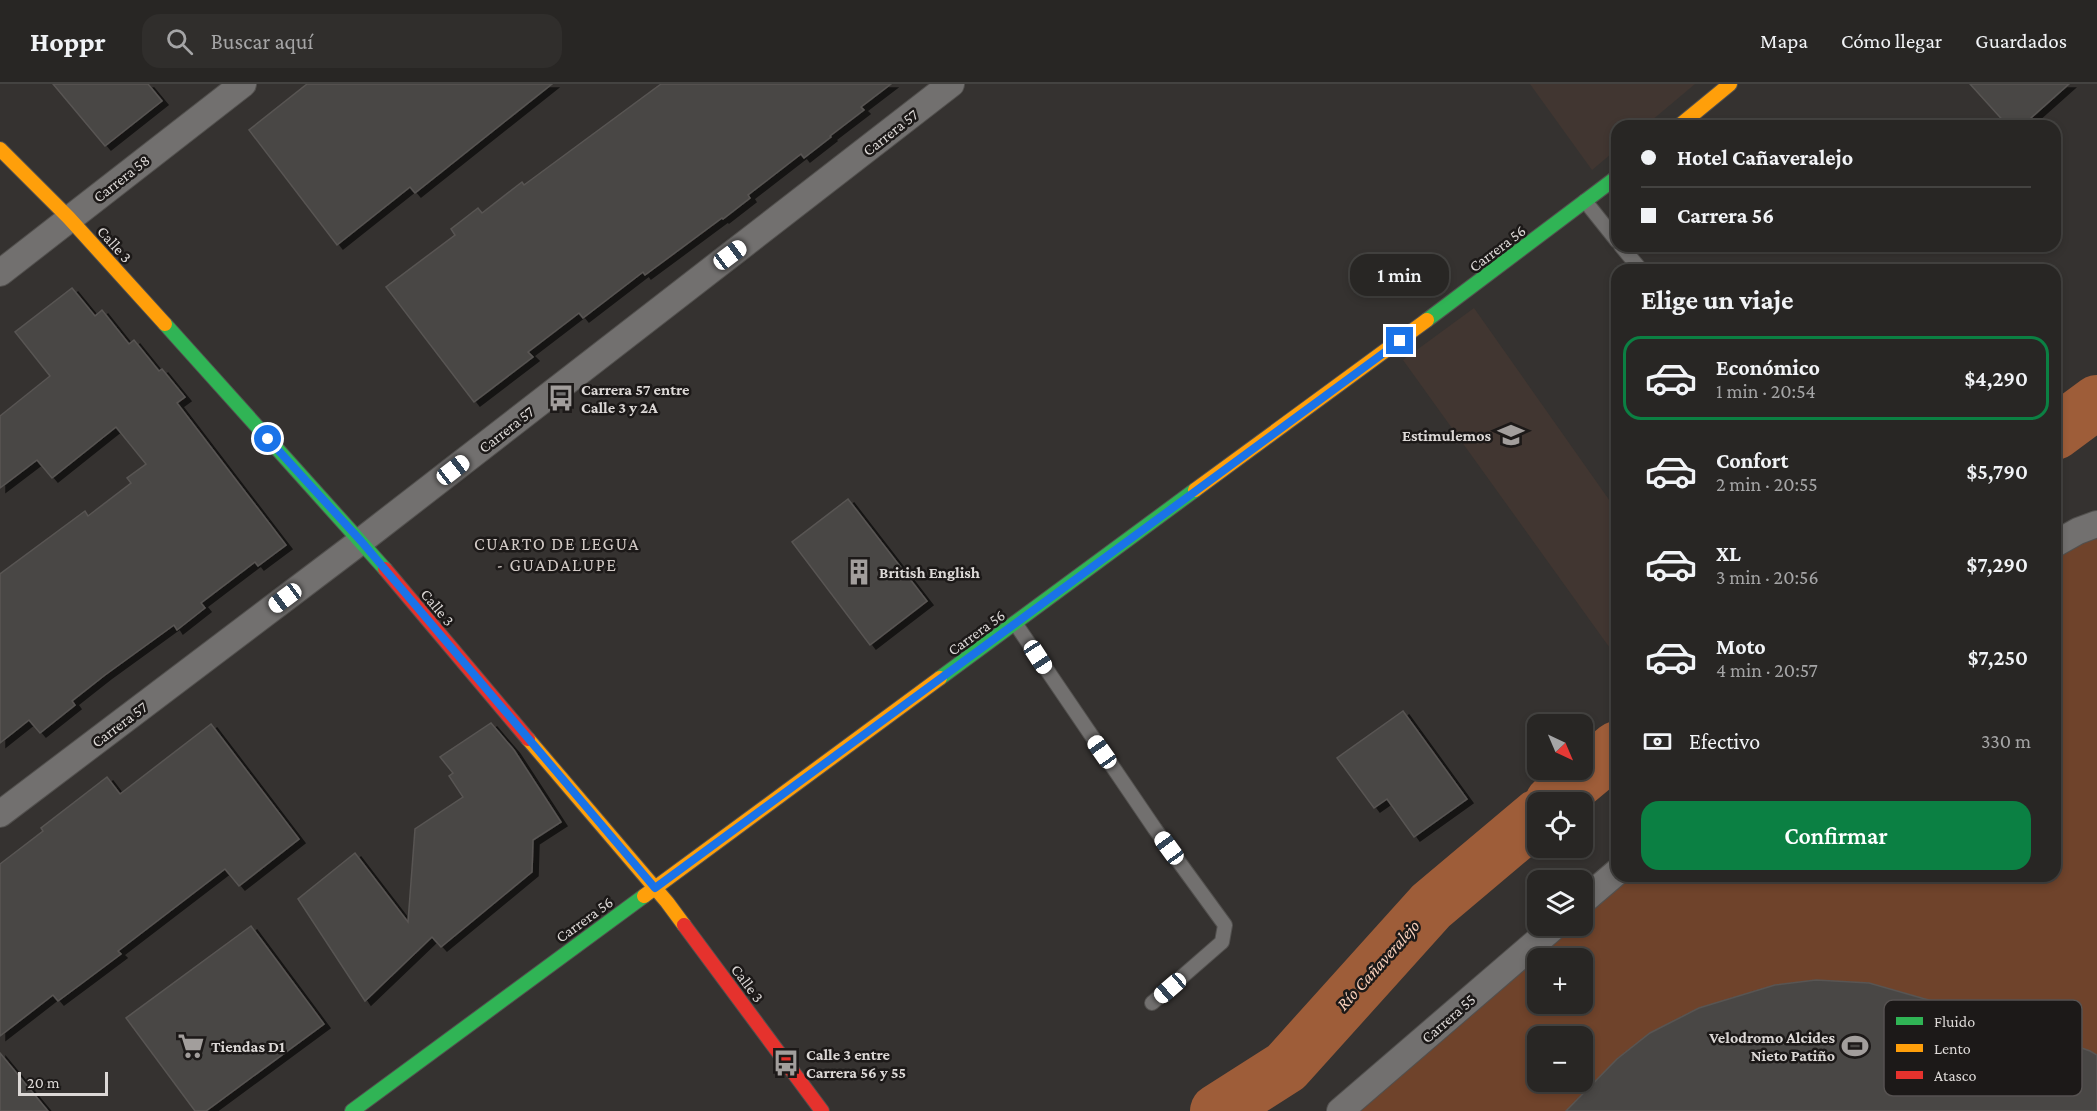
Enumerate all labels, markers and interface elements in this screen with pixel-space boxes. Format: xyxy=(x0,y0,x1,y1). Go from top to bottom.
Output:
search box xyxy=(142,14,562,68)
icon: search xyxy=(163,25,196,58)
text: Hoppr xyxy=(30,26,106,57)
text: Buscar aquí xyxy=(211,29,313,54)
text: Mapa xyxy=(1760,29,1808,53)
text: Cómo llegar xyxy=(1841,29,1942,53)
text: Guardados xyxy=(1975,29,2067,53)
street label: Carrera 57 xyxy=(859,105,922,159)
text: Hotel Cañaveralejo xyxy=(1677,145,1853,170)
street label: Carrera 58 xyxy=(90,151,153,206)
text: Carrera 56 xyxy=(1677,203,1774,228)
street label: Carrera 56 xyxy=(1466,222,1529,275)
street label: Calle 3 xyxy=(94,223,135,266)
car xyxy=(710,237,750,273)
callout: 1 min xyxy=(1350,254,1450,296)
text: 1 min xyxy=(1377,264,1422,286)
text: Elige un viaje xyxy=(1641,285,1794,315)
route end xyxy=(1386,327,1413,354)
icon: car xyxy=(1644,351,1698,405)
text: Económico xyxy=(1716,355,1820,380)
text: $4,290 xyxy=(1964,366,2028,391)
text: 1 min · 20:54 xyxy=(1716,380,1816,402)
place label: Carrera 57 entre Calle 3 y 2A xyxy=(581,381,690,416)
bus stop icon: Carrera 57 entre Calle 3 y 2A xyxy=(546,383,576,413)
street label: Carrera 57 xyxy=(475,402,538,456)
school or university icon: Estimulemos xyxy=(1496,420,1526,450)
route start xyxy=(254,425,281,452)
place label: Estimulemos xyxy=(1402,427,1491,444)
icon: car xyxy=(1644,444,1698,498)
text: Confort xyxy=(1716,448,1789,473)
car xyxy=(433,452,473,488)
text: $5,790 xyxy=(1967,459,2028,484)
text: 2 min · 20:55 xyxy=(1716,473,1818,495)
district label: CUARTO DE LEGUA - GUADALUPE xyxy=(474,534,640,575)
icon: car xyxy=(1644,537,1698,591)
text: XL xyxy=(1716,541,1741,566)
text: $7,290 xyxy=(1967,552,2028,577)
building icon: British English xyxy=(844,557,874,587)
place label: British English xyxy=(879,564,980,581)
text: 3 min · 20:56 xyxy=(1716,566,1819,588)
car xyxy=(265,580,305,616)
street label: Calle 3 xyxy=(417,585,458,629)
street label: Carrera 56 xyxy=(944,606,1008,659)
icon: car xyxy=(1644,630,1698,684)
text: Moto xyxy=(1716,634,1766,659)
car xyxy=(1021,637,1055,677)
text: $7,250 xyxy=(1968,645,2028,670)
text: 4 min · 20:57 xyxy=(1716,659,1818,681)
street label: Carrera 57 xyxy=(88,698,151,751)
north arrow xyxy=(1527,714,1593,780)
map controls xyxy=(1527,714,1593,1092)
icon: cash xyxy=(1641,725,1674,758)
text: Efectivo xyxy=(1689,729,1760,754)
text: 330 m xyxy=(1981,730,2031,752)
car xyxy=(1084,732,1120,772)
button: locate xyxy=(1527,792,1593,858)
button: Confirmar xyxy=(1641,801,2031,870)
car xyxy=(1151,828,1187,868)
button: layers xyxy=(1527,870,1593,936)
street label: Carrera 56 xyxy=(552,893,616,946)
water label: Río Cañaveralejo xyxy=(1332,916,1425,1015)
button: + xyxy=(1527,948,1593,1014)
street label: Calle 3 xyxy=(728,961,767,1006)
car xyxy=(1151,969,1189,1007)
street label: Carrera 55 xyxy=(1418,990,1479,1046)
legend xyxy=(1884,1000,2082,1096)
text: Fluido xyxy=(1934,1013,1975,1030)
button: − xyxy=(1527,1026,1593,1092)
place label: Velodromo Alcides Nieto Patiño xyxy=(1708,1029,1835,1064)
supermarket icon: Tiendas D1 xyxy=(176,1031,206,1061)
sports icon: Velodromo Alcides Nieto Patiño xyxy=(1840,1031,1870,1061)
place label: Tiendas D1 xyxy=(211,1038,285,1055)
text: Lento xyxy=(1934,1040,1971,1057)
place label: Calle 3 entre Carrera 56 y 55 xyxy=(806,1046,906,1081)
bus stop icon: Calle 3 entre Carrera 56 y 55 xyxy=(771,1048,801,1078)
text: Atasco xyxy=(1934,1067,1976,1084)
scale bar xyxy=(18,1069,108,1096)
text: 20 m xyxy=(27,1074,60,1091)

